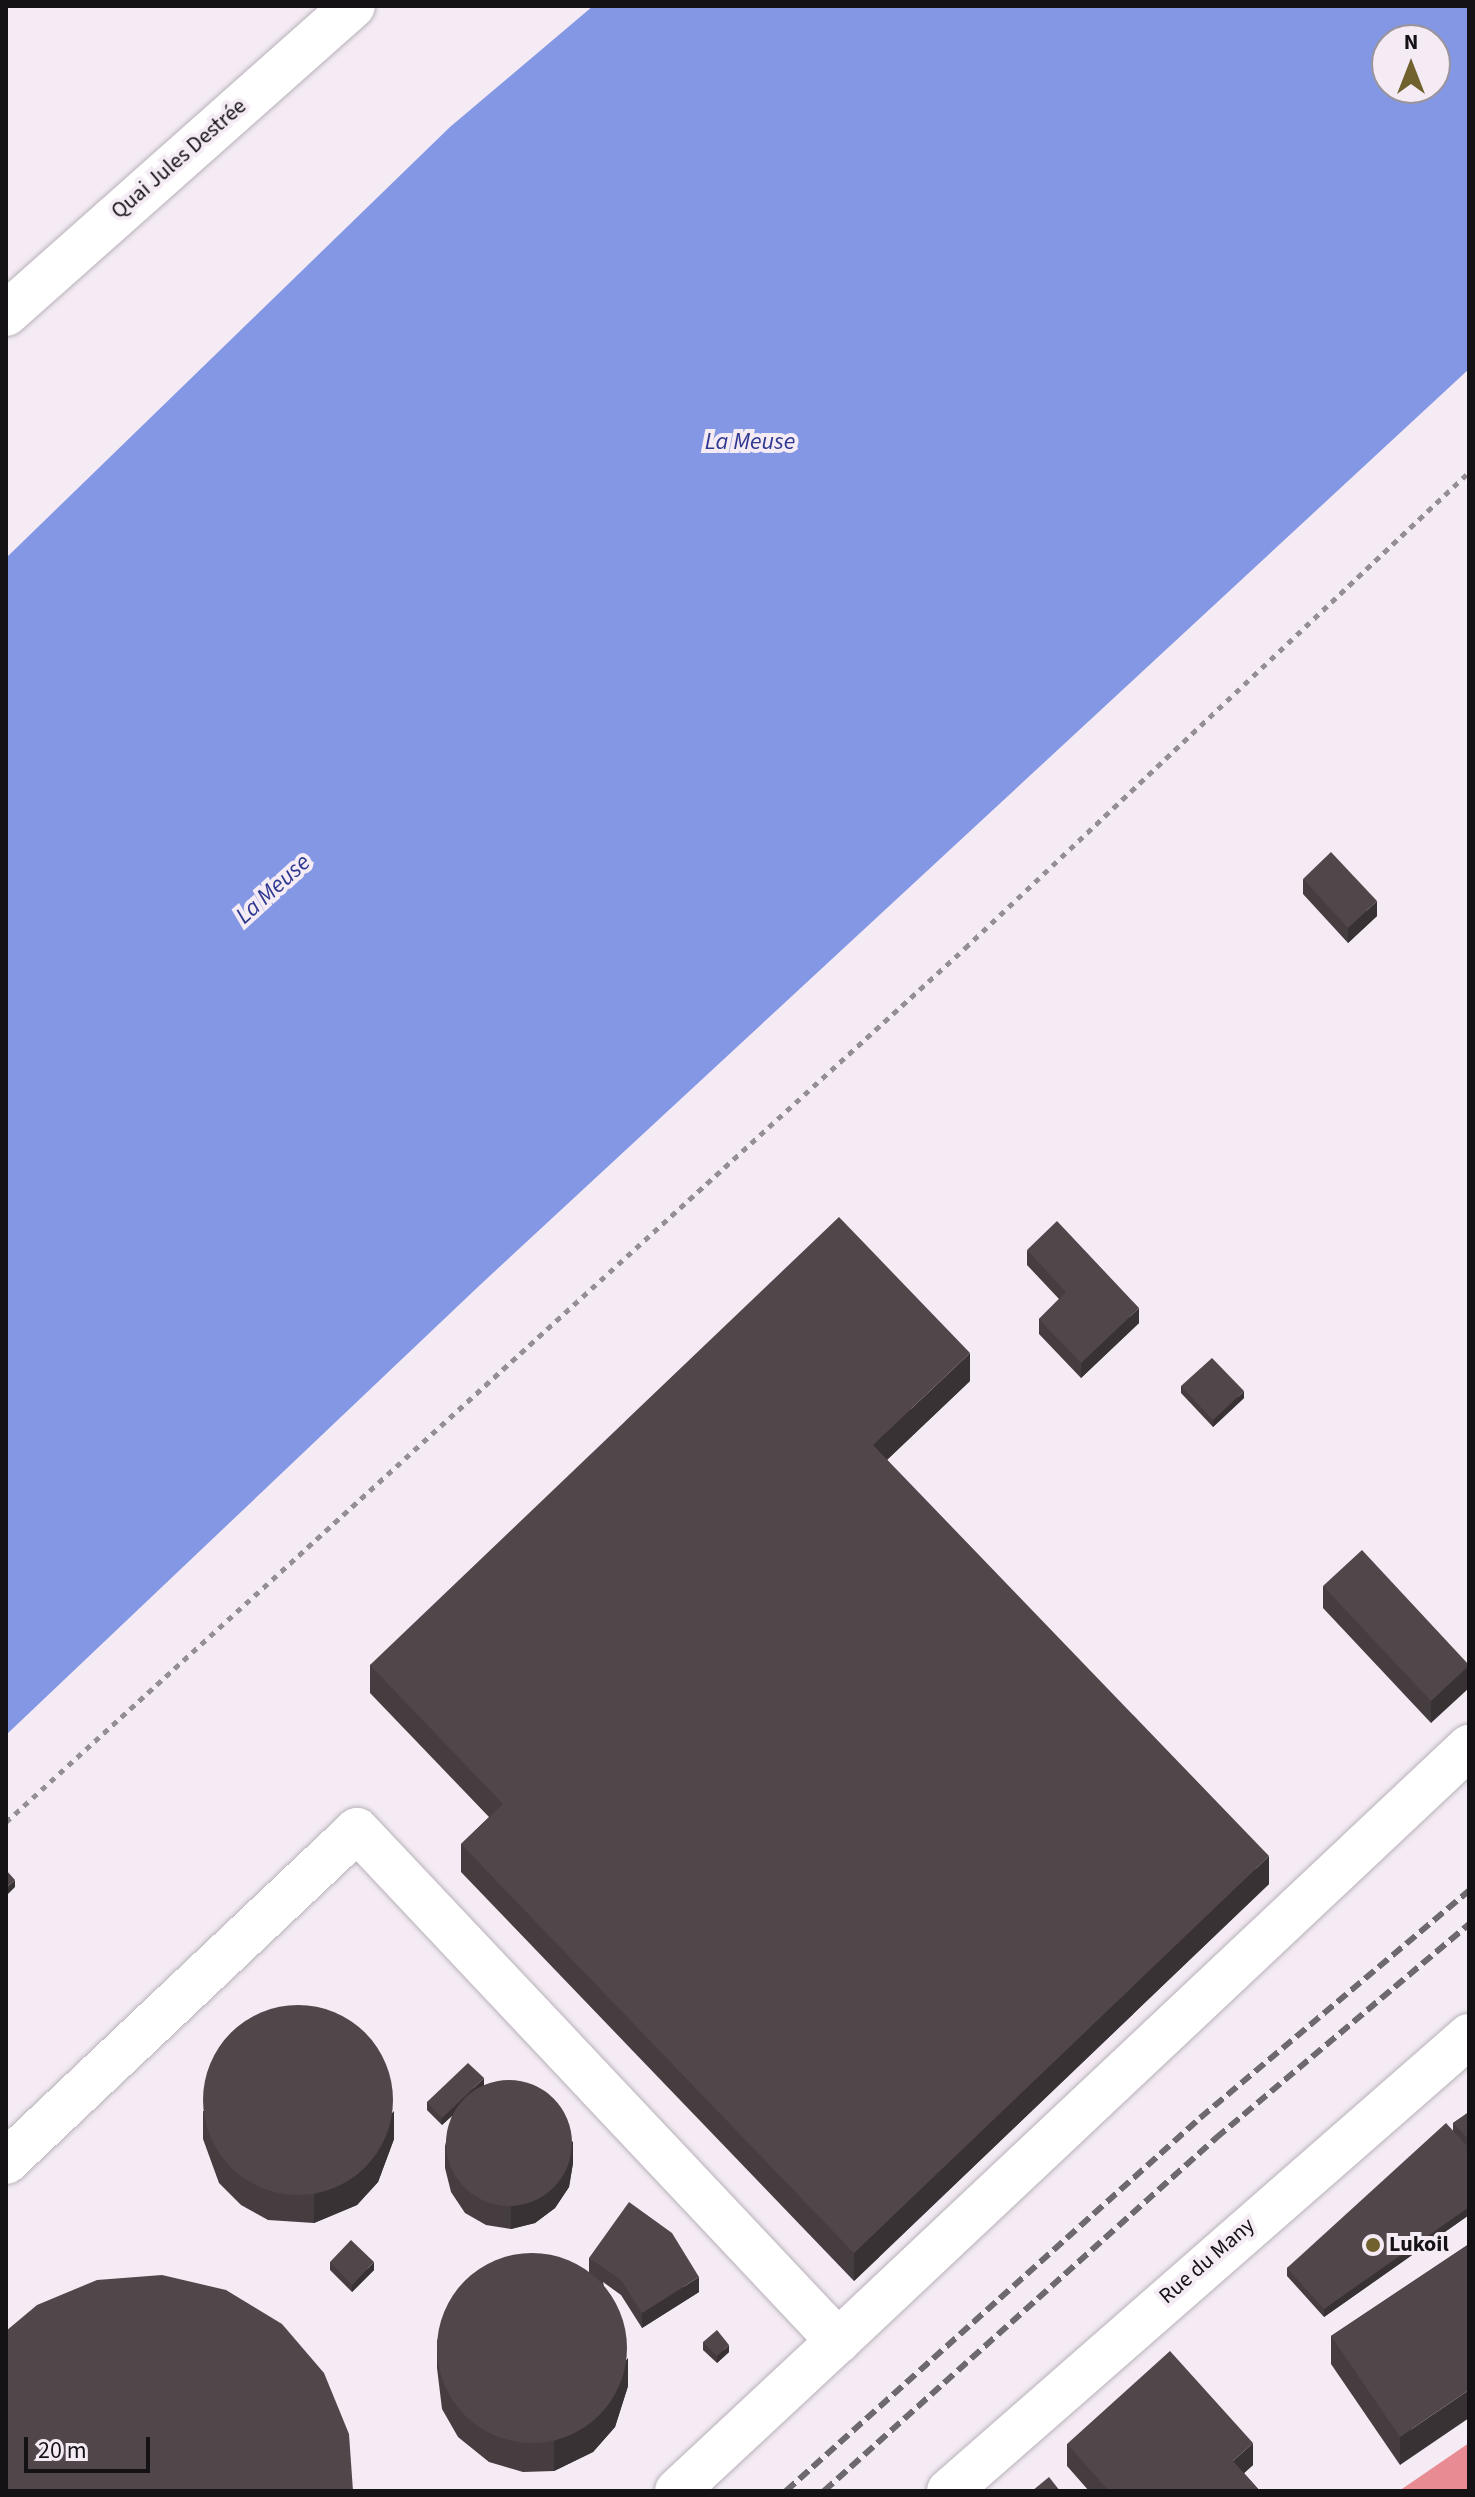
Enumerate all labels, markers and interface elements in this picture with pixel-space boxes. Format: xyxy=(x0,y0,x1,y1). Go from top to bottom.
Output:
north arrow xyxy=(1371,24,1451,104)
text: N xyxy=(1404,26,1418,58)
street label: Quai Jules Destrée xyxy=(106,93,252,225)
water label: La Meuse xyxy=(705,428,795,456)
water label: La Meuse xyxy=(230,848,316,930)
street label: Rue du Many xyxy=(1154,2212,1260,2310)
place label: Lukoil xyxy=(1389,2232,1449,2258)
marker: Lukoil xyxy=(1364,2236,1382,2254)
scale bar xyxy=(28,2421,154,2471)
text: 20 m xyxy=(38,2433,87,2468)

